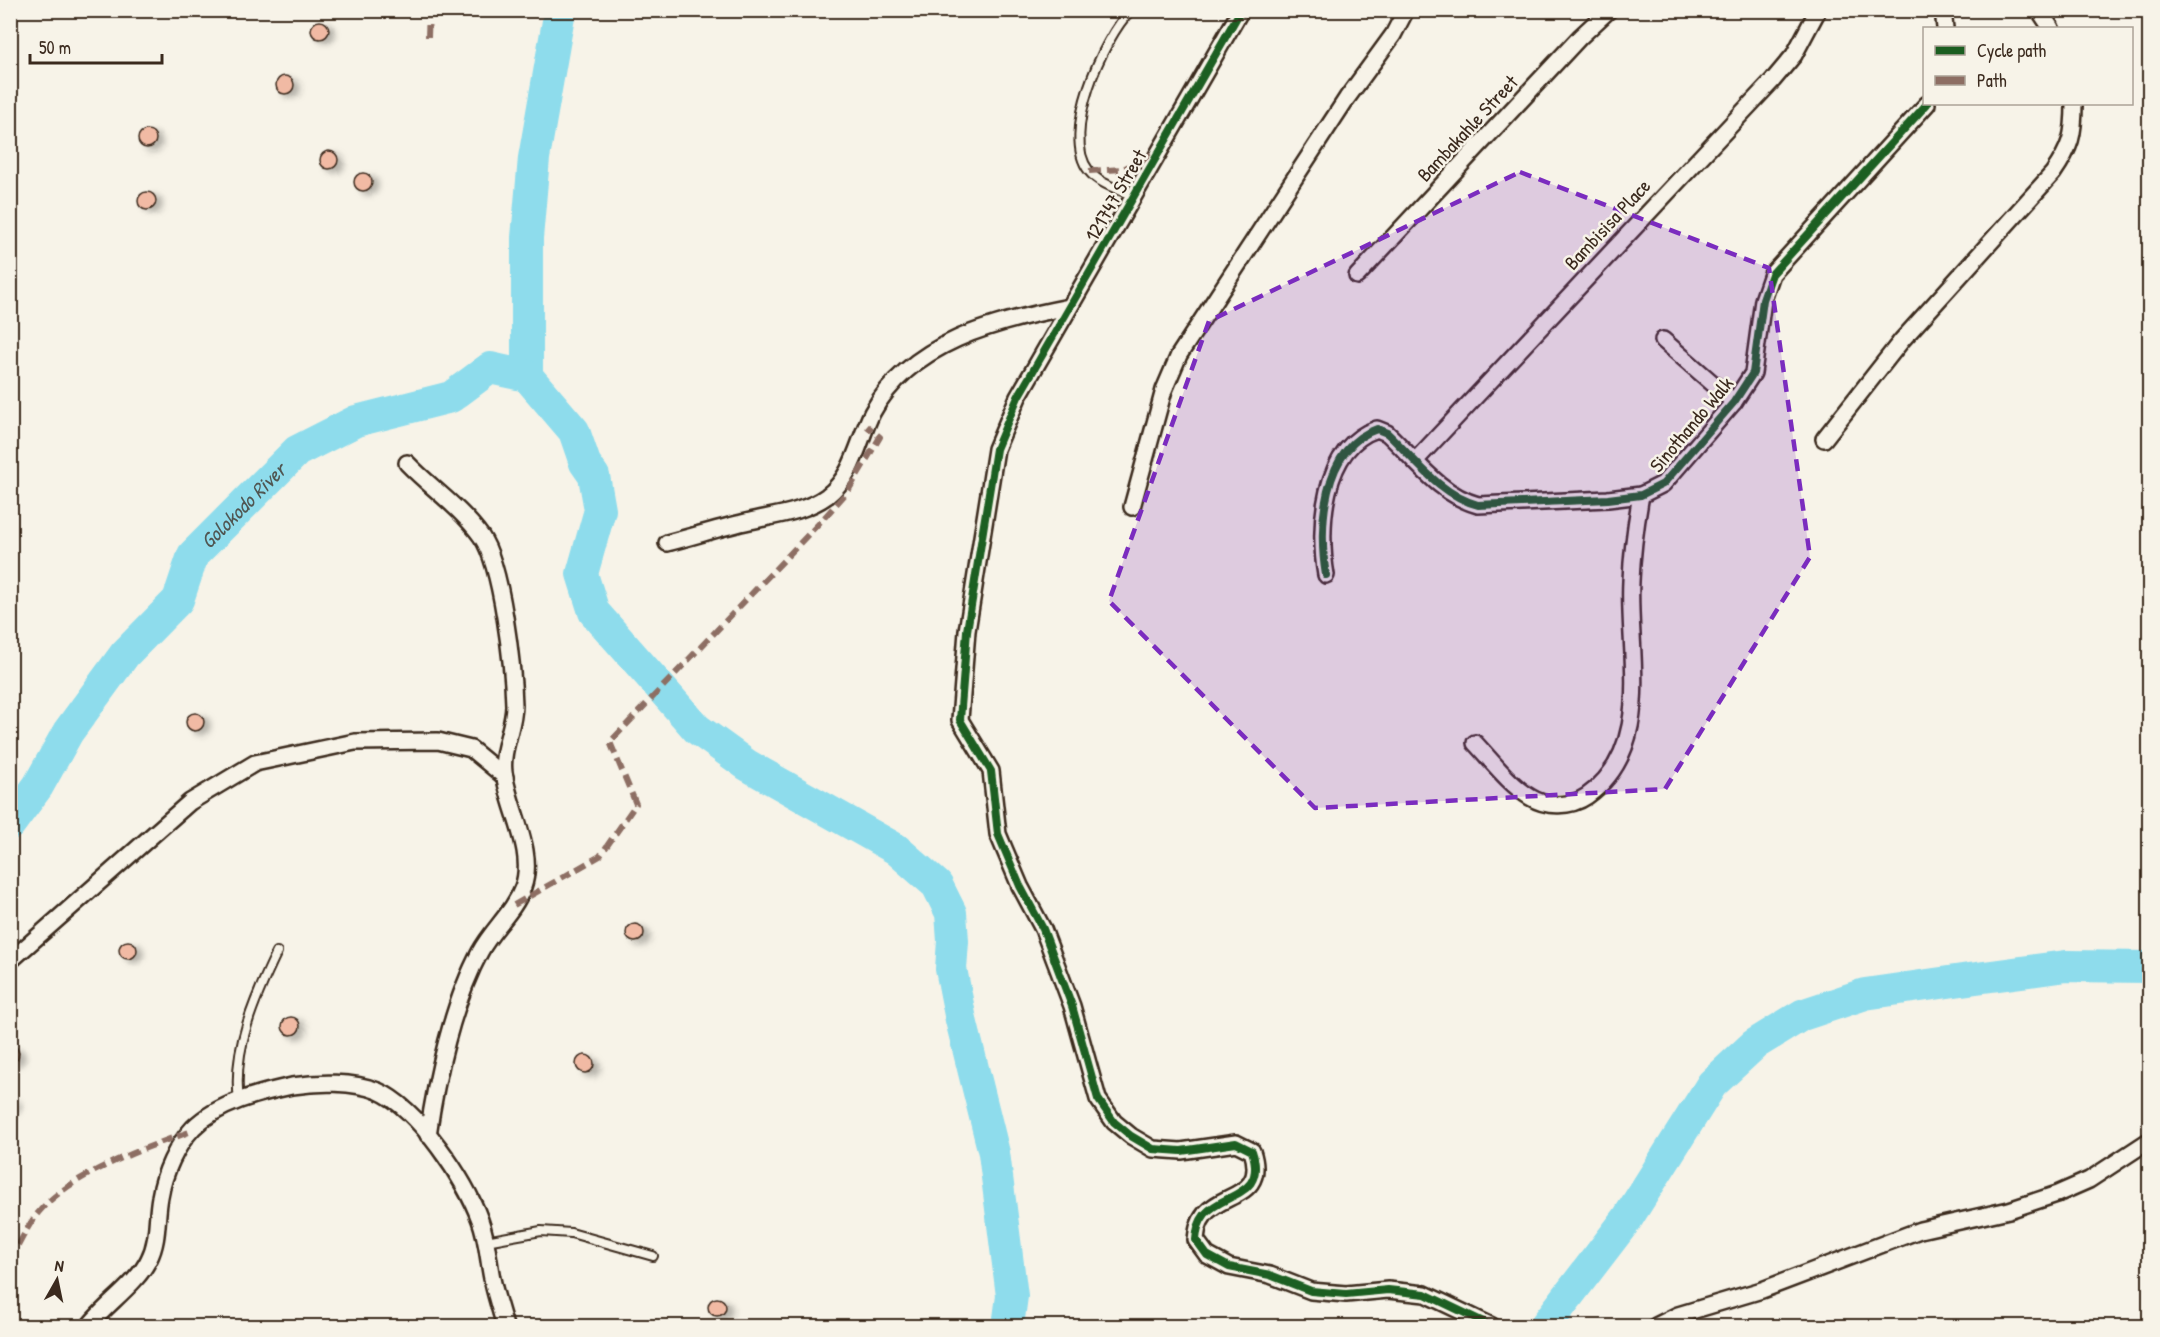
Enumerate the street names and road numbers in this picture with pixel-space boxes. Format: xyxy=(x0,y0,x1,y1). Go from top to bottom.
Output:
street label: Bambakahle Street xyxy=(1411,68,1524,187)
street label: 121747 Street xyxy=(1078,143,1153,246)
street label: Bambisisa Place xyxy=(1558,173,1656,275)
street label: Sinothando Walk xyxy=(1643,370,1739,478)

